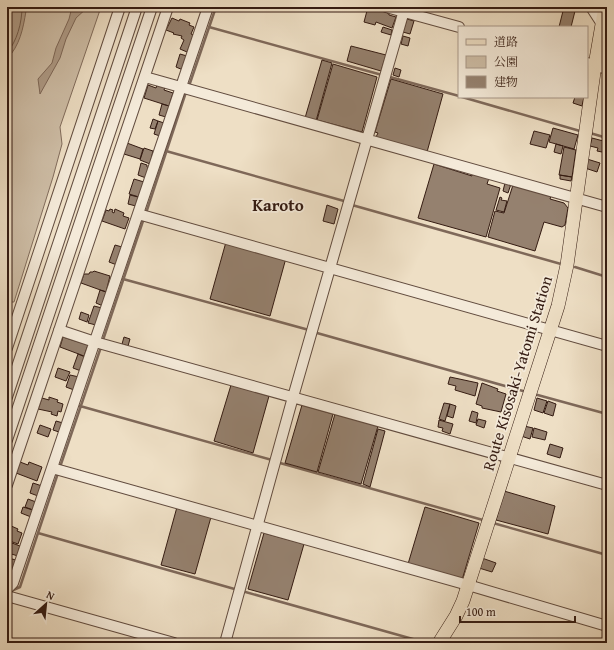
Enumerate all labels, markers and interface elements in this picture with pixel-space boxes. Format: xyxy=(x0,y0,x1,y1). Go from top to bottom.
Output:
legend xyxy=(458,26,588,98)
text: 道路 xyxy=(494,33,518,50)
text: 公園 xyxy=(494,53,518,70)
text: 建物 xyxy=(494,73,518,90)
district label: Karoto xyxy=(252,192,304,217)
street label: Route Kisosaki-Yatomi Station xyxy=(476,273,558,473)
north arrow xyxy=(26,584,66,624)
text: N xyxy=(44,586,58,604)
scale bar xyxy=(460,598,575,624)
text: 100 m xyxy=(466,603,496,620)

